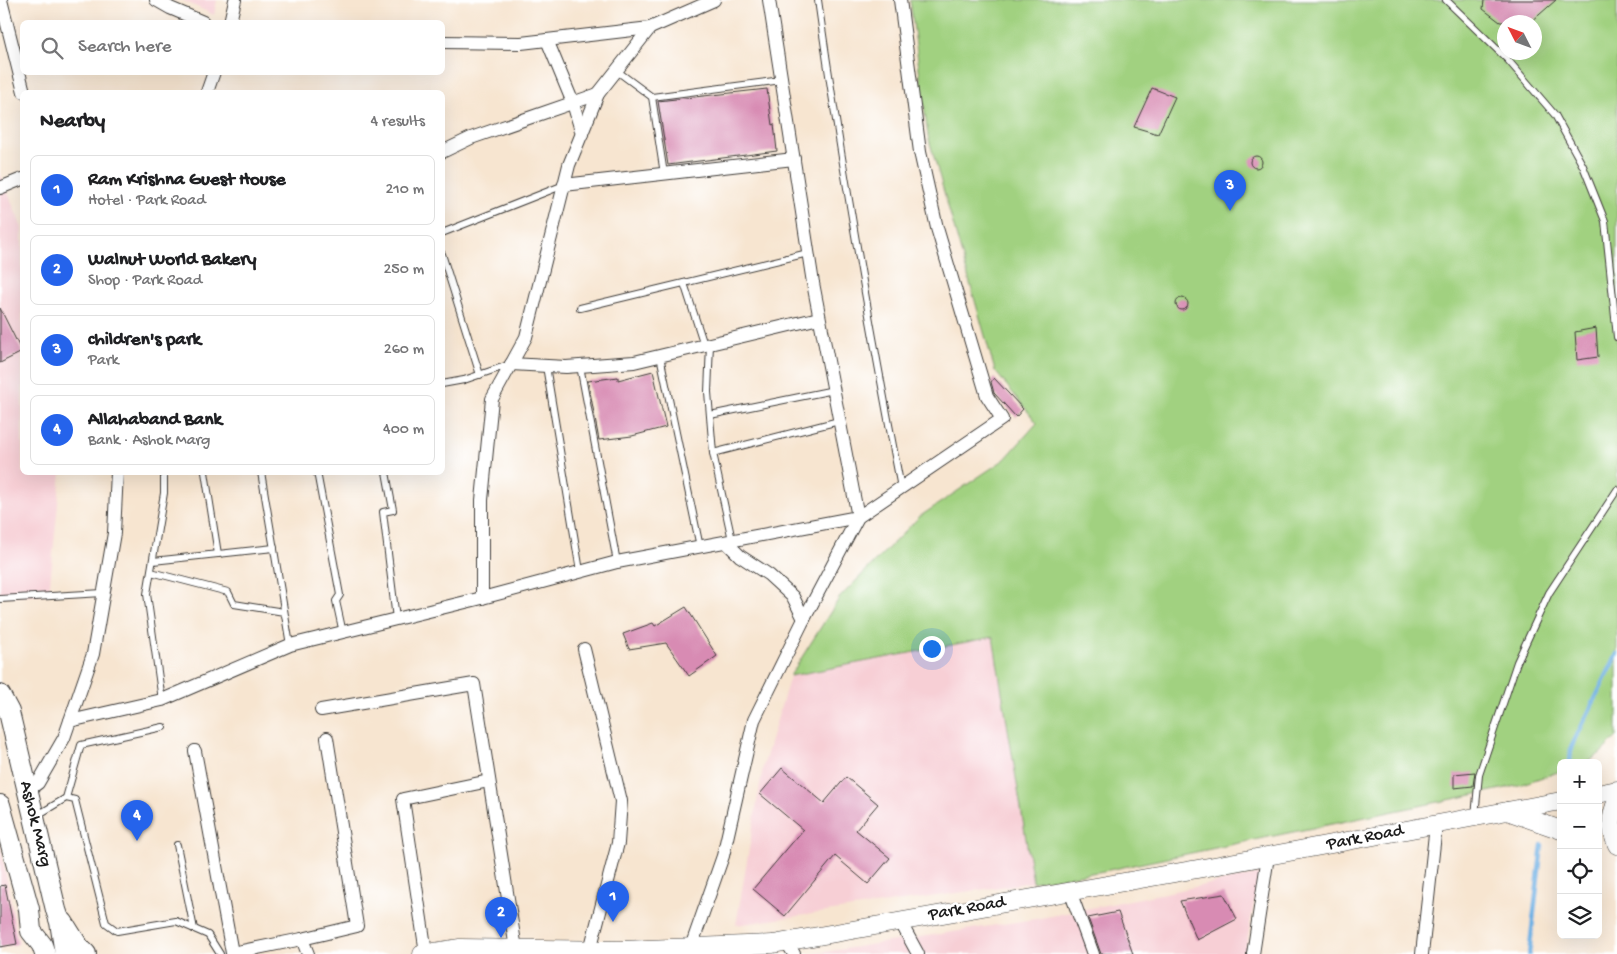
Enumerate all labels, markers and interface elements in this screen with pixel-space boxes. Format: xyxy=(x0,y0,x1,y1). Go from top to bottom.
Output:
north arrow xyxy=(1497,15,1542,60)
search box xyxy=(20,20,445,75)
icon: search xyxy=(38,34,66,62)
text: Search here xyxy=(78,36,172,59)
text: Nearby xyxy=(40,110,105,135)
text: 4 results xyxy=(370,113,425,132)
text: Ram Krishna Guest House xyxy=(88,169,285,192)
pin: 3 xyxy=(1214,170,1246,211)
text: 1 xyxy=(54,181,60,200)
text: 210 m xyxy=(385,181,424,200)
text: Hotel · Park Road xyxy=(88,192,206,211)
text: Walnut World Bakery xyxy=(88,249,256,272)
text: 2 xyxy=(53,261,61,280)
text: 250 m xyxy=(384,261,424,280)
text: Shop · Park Road xyxy=(88,272,202,291)
text: children's park xyxy=(88,329,201,352)
text: 3 xyxy=(53,341,61,360)
text: 260 m xyxy=(384,341,424,360)
text: Park xyxy=(88,352,119,371)
text: Allahaband Bank xyxy=(88,409,222,432)
text: 4 xyxy=(53,421,61,440)
text: 400 m xyxy=(383,421,424,440)
text: Bank · Ashok Marg xyxy=(88,432,210,451)
your location xyxy=(919,636,945,662)
map controls xyxy=(1557,759,1602,939)
button: + xyxy=(1557,759,1602,804)
street label: Ashok Marg xyxy=(14,779,56,869)
pin: 4 xyxy=(121,800,153,841)
button: − xyxy=(1557,804,1602,849)
street label: Park Road xyxy=(1324,820,1407,856)
button: locate xyxy=(1557,849,1602,894)
pin: 1 xyxy=(597,881,629,922)
street label: Park Road xyxy=(926,892,1009,926)
button: layers xyxy=(1557,894,1602,939)
pin: 2 xyxy=(485,897,517,938)

